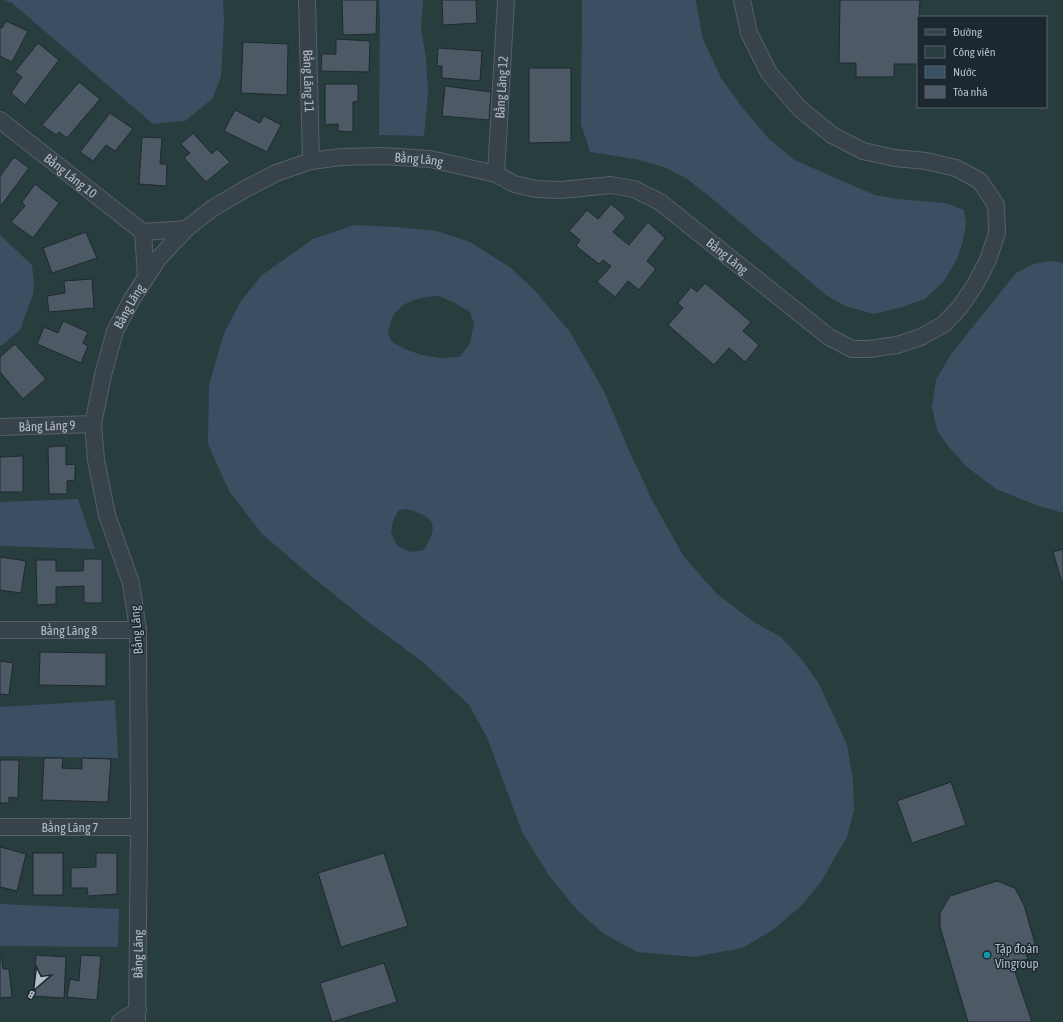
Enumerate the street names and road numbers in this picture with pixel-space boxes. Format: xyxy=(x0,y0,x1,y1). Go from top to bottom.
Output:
street label: Bằng Lăng 11 xyxy=(300,49,317,113)
street label: Bằng Lăng 12 xyxy=(492,55,511,119)
street label: Bằng Lăng xyxy=(394,150,445,170)
street label: Bằng Lăng 10 xyxy=(41,151,100,201)
street label: Bằng Lăng xyxy=(703,235,751,278)
street label: Bằng Lăng xyxy=(111,281,148,331)
street label: Bằng Lăng 9 xyxy=(18,418,76,434)
street label: Bằng Lăng xyxy=(127,605,146,655)
street label: Bằng Lăng 8 xyxy=(41,623,97,638)
street label: Bằng Lăng 7 xyxy=(42,820,98,835)
street label: Bằng Lăng xyxy=(130,929,146,979)

